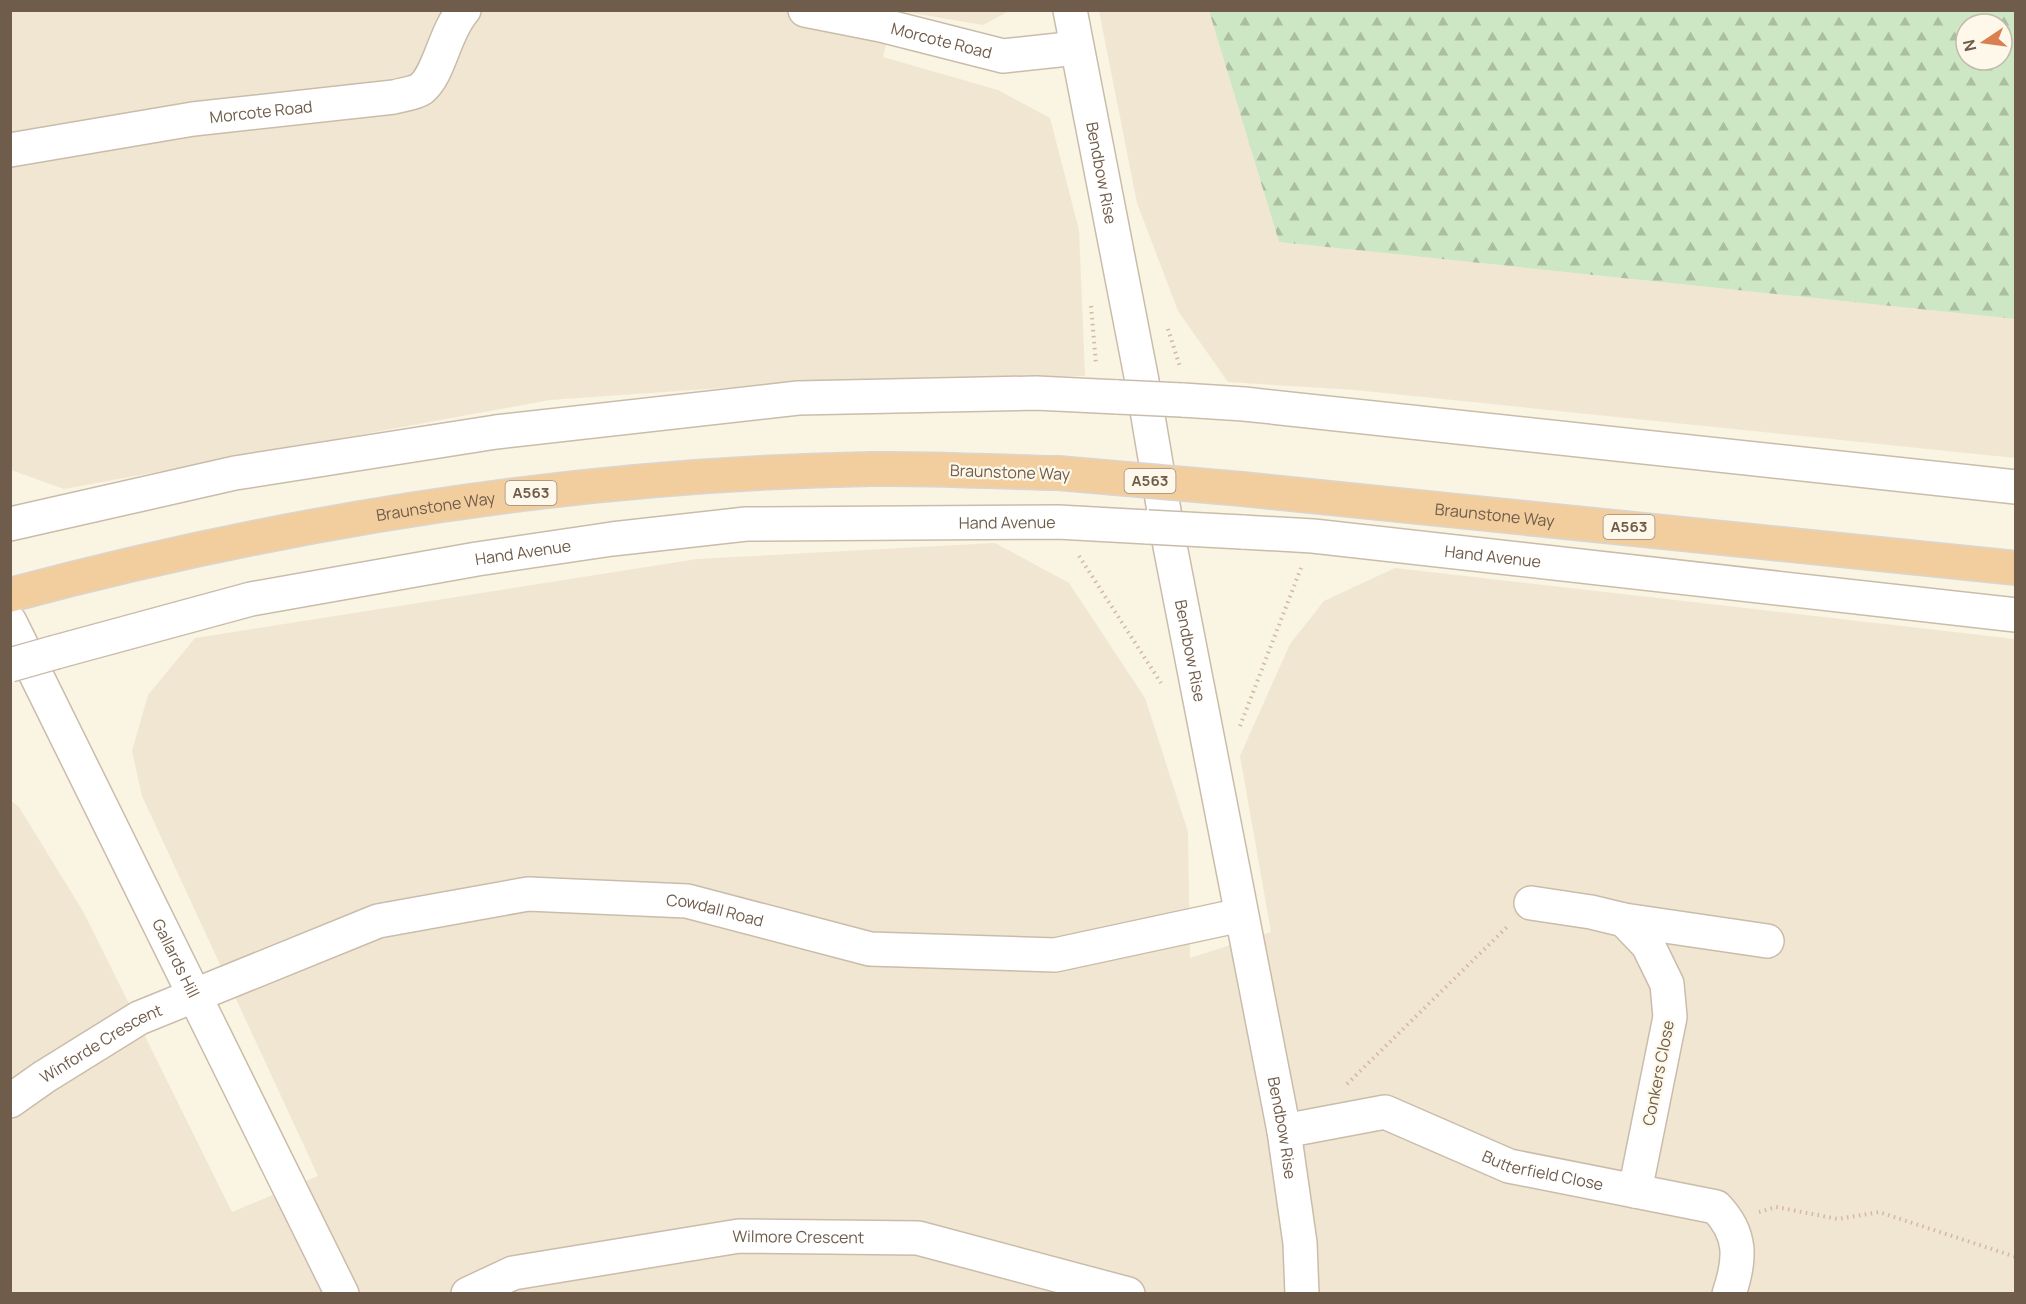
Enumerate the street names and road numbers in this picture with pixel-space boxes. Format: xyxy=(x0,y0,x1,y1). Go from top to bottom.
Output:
street label: Morcote Road xyxy=(889,17,994,64)
street label: Morcote Road xyxy=(208,95,313,128)
street label: Bendbow Rise xyxy=(1081,120,1122,226)
street label: Braunstone Way xyxy=(950,459,1071,485)
road number: A563 xyxy=(1124,469,1176,493)
road number: A563 xyxy=(506,481,556,505)
street label: Braunstone Way xyxy=(374,487,497,526)
street label: Braunstone Way xyxy=(1434,498,1556,532)
street label: Hand Avenue xyxy=(959,511,1056,534)
road number: A563 xyxy=(1604,515,1654,539)
street label: Hand Avenue xyxy=(473,534,572,570)
street label: Hand Avenue xyxy=(1443,540,1542,573)
street label: Bendbow Rise xyxy=(1170,598,1211,704)
street label: Cowdall Road xyxy=(666,889,766,932)
street label: Gallards Hill xyxy=(147,915,205,1001)
street label: Winforde Crescent xyxy=(36,999,165,1088)
street label: Conkers Close xyxy=(1637,1018,1679,1128)
street label: Bendbow Rise xyxy=(1263,1075,1302,1181)
street label: Butterfield Close xyxy=(1479,1145,1605,1195)
street label: Wilmore Crescent xyxy=(732,1225,864,1248)

